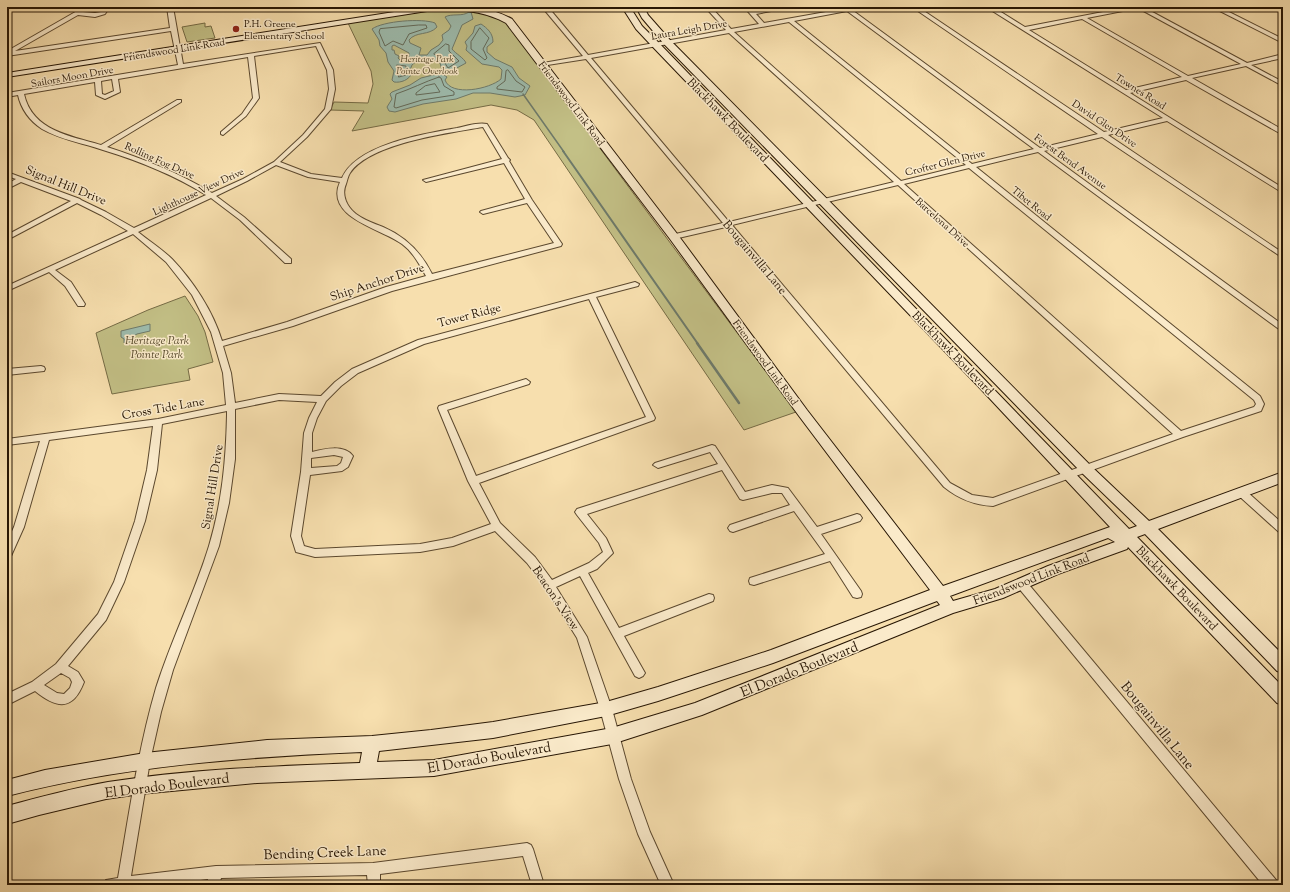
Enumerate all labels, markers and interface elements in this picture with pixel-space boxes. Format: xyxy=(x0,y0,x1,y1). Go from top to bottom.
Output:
street label: Laura Leigh Drive xyxy=(650,16,729,45)
place label: P.H. Greene Elementary School xyxy=(244,17,325,44)
marker: P.H. Greene Elementary School xyxy=(231,24,241,34)
street label: Friendswood Link Road xyxy=(122,35,226,66)
park label: Heritage Park Pointe Overlook xyxy=(396,52,458,79)
street label: Friendswood Link Road xyxy=(534,58,608,150)
street label: Sailors Moon Drive xyxy=(30,63,115,92)
street label: Townes Road xyxy=(1112,71,1169,114)
street label: Blackhawk Boulevard xyxy=(682,74,773,167)
street label: David Glen Drive xyxy=(1069,97,1140,152)
street label: Forest Bend Avenue xyxy=(1031,131,1110,194)
street label: Rolling Fog Drive xyxy=(122,139,197,184)
street label: Crofter Glen Drive xyxy=(904,146,987,181)
street label: Signal Hill Drive xyxy=(22,161,109,211)
street label: Lighthouse View Drive xyxy=(151,164,247,220)
street label: Tibet Road xyxy=(1008,183,1054,225)
street label: Barcelona Drive xyxy=(912,195,973,252)
street label: Bougainvilla Lane xyxy=(718,216,791,299)
street label: Ship Anchor Drive xyxy=(328,259,427,307)
street label: Tower Ridge xyxy=(436,299,503,333)
street label: Blackhawk Boulevard xyxy=(907,307,998,400)
street label: Friendswood Link Road xyxy=(729,317,801,409)
park label: Heritage Park Pointe Park xyxy=(125,332,190,364)
street label: Cross Tide Lane xyxy=(120,393,206,425)
street label: Signal Hill Drive xyxy=(197,443,229,531)
street label: Blackhawk Boulevard xyxy=(1131,542,1222,635)
street label: Friendswood Link Road xyxy=(971,549,1092,610)
street label: Beacon's View xyxy=(527,563,583,634)
street label: El Dorado Boulevard xyxy=(738,638,862,704)
street label: Bougainvilla Lane xyxy=(1115,678,1198,774)
street label: El Dorado Boulevard xyxy=(426,738,553,780)
street label: El Dorado Boulevard xyxy=(104,769,231,805)
street label: Bending Creek Lane xyxy=(263,842,387,866)

